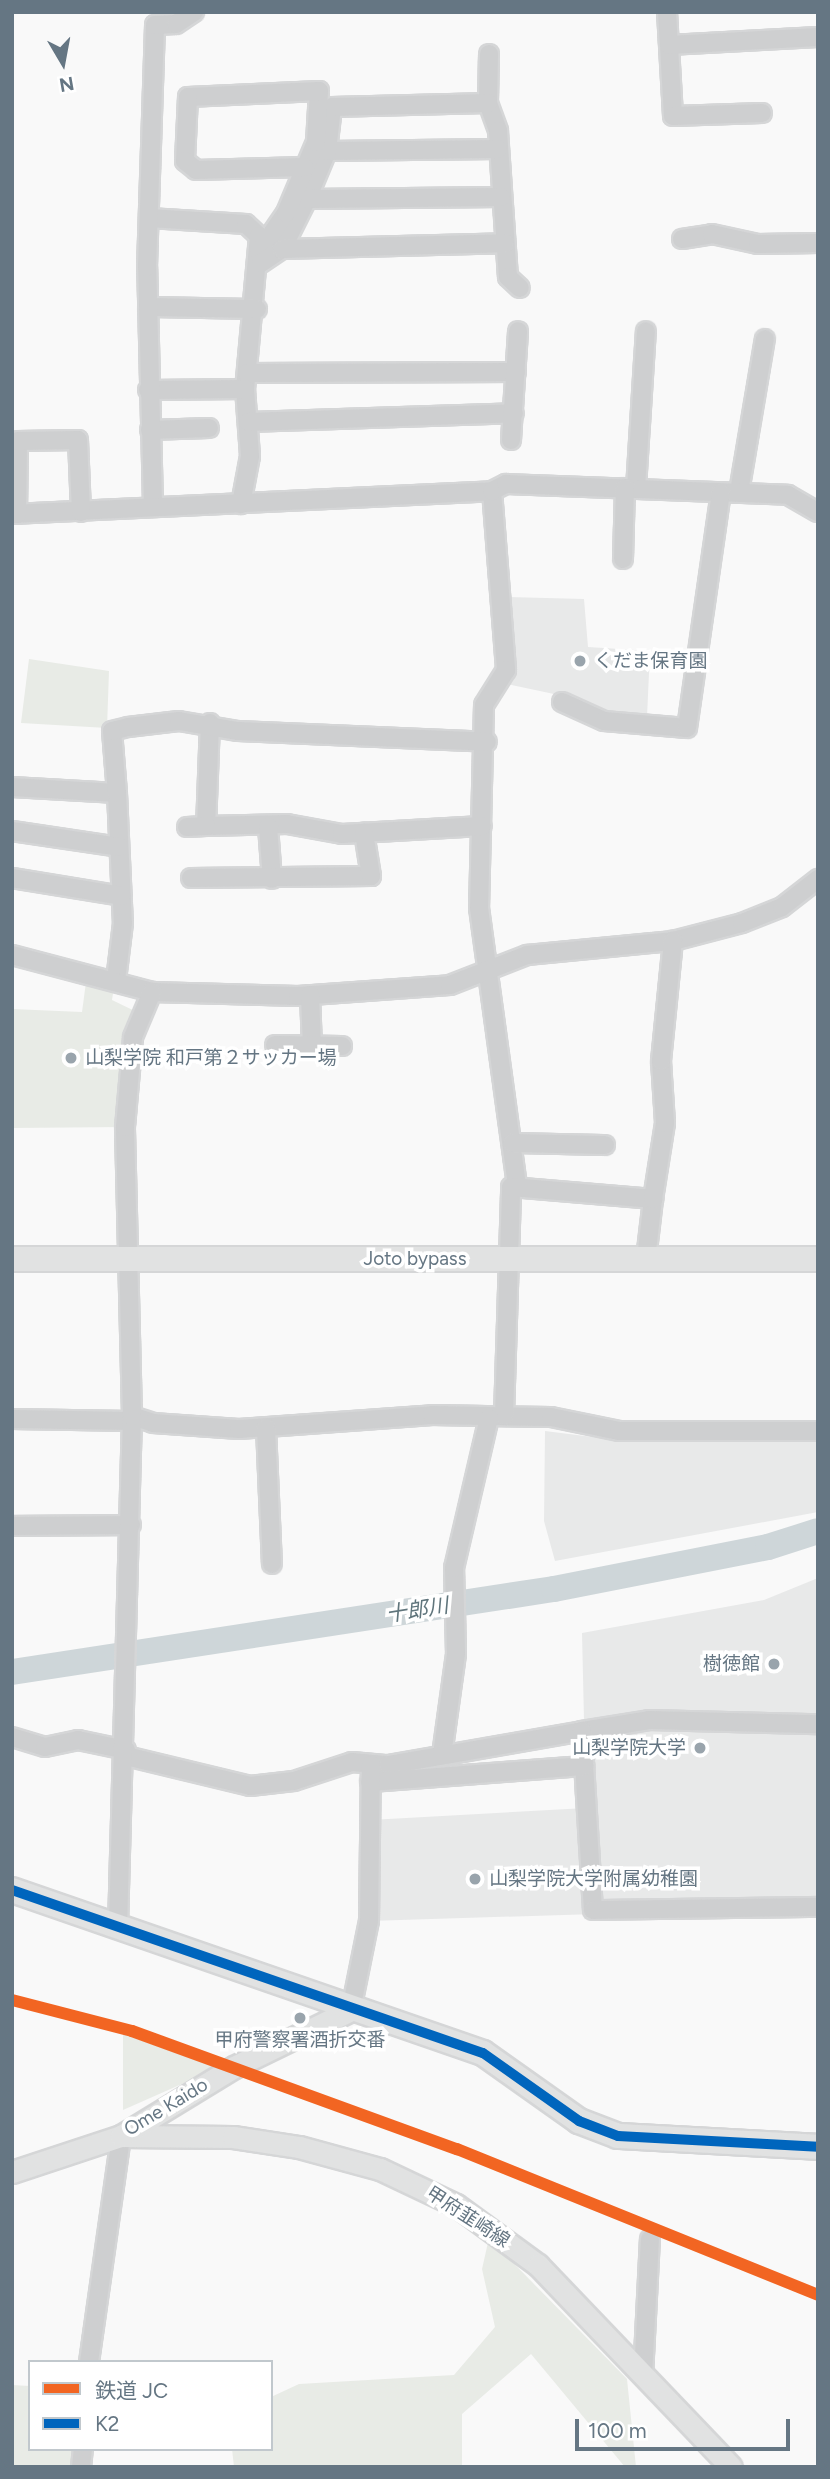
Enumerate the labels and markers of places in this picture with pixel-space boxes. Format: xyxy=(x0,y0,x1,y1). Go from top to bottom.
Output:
place label: くだま保育園 xyxy=(594,650,708,672)
marker: くだま保育園 xyxy=(572,653,588,669)
place label: 山梨学院 和戸第２サッカー場 xyxy=(85,1047,337,1069)
marker: 山梨学院 和戸第２サッカー場 xyxy=(63,1050,79,1066)
place label: 樹徳館 xyxy=(703,1653,760,1675)
marker: 樹徳館 xyxy=(766,1656,782,1672)
place label: 山梨学院大学 xyxy=(572,1737,686,1759)
marker: 山梨学院大学 xyxy=(692,1740,708,1756)
place label: 山梨学院大学附属幼稚園 xyxy=(489,1868,698,1890)
marker: 山梨学院大学附属幼稚園 xyxy=(467,1871,483,1887)
marker: 甲府警察署酒折交番 xyxy=(292,2010,308,2026)
place label: 甲府警察署酒折交番 xyxy=(215,2029,385,2051)

